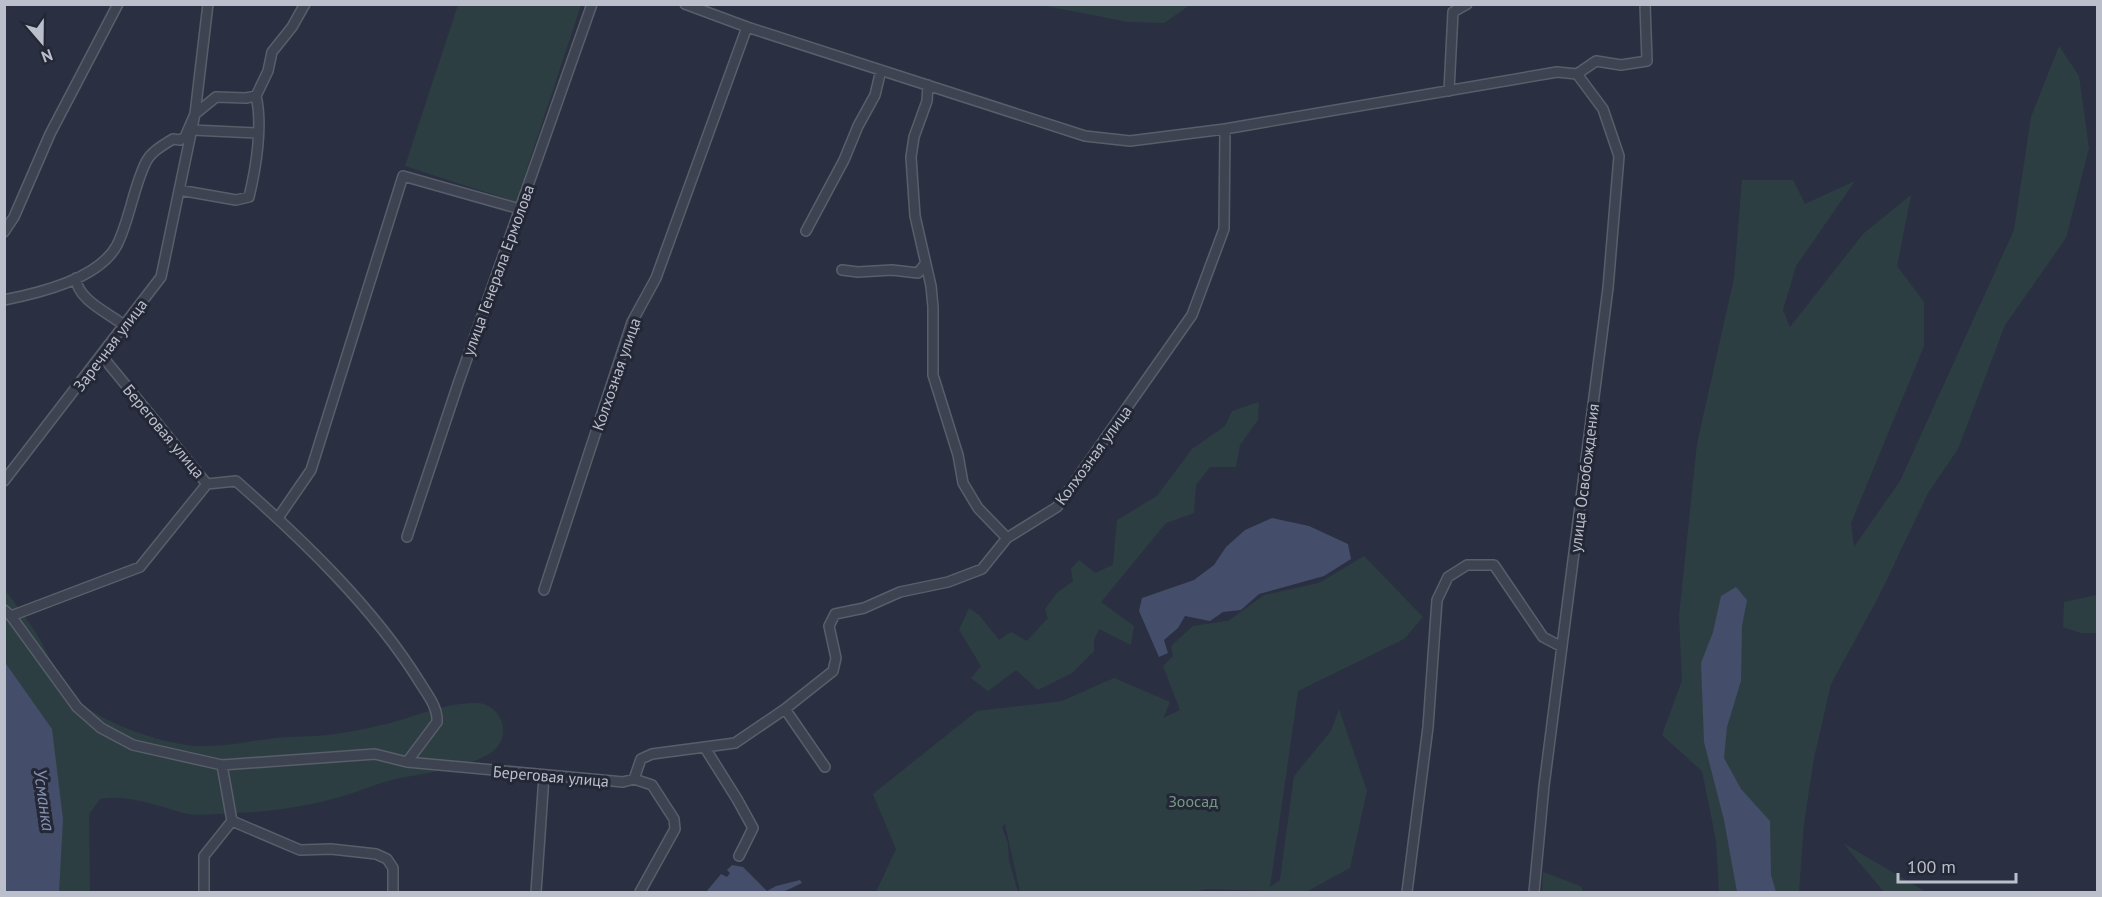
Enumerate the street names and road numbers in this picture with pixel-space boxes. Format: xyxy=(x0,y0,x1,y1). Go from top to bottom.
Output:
street label: улица Генерала Ермолова xyxy=(458,182,538,358)
street label: Заречная улица xyxy=(69,295,151,395)
street label: Колхозная улица xyxy=(587,315,645,433)
street label: Береговая улица xyxy=(119,380,209,482)
street label: Колхозная улица xyxy=(1050,401,1136,509)
street label: улица Освобождения xyxy=(1565,403,1603,553)
street label: Береговая улица xyxy=(492,761,610,791)

